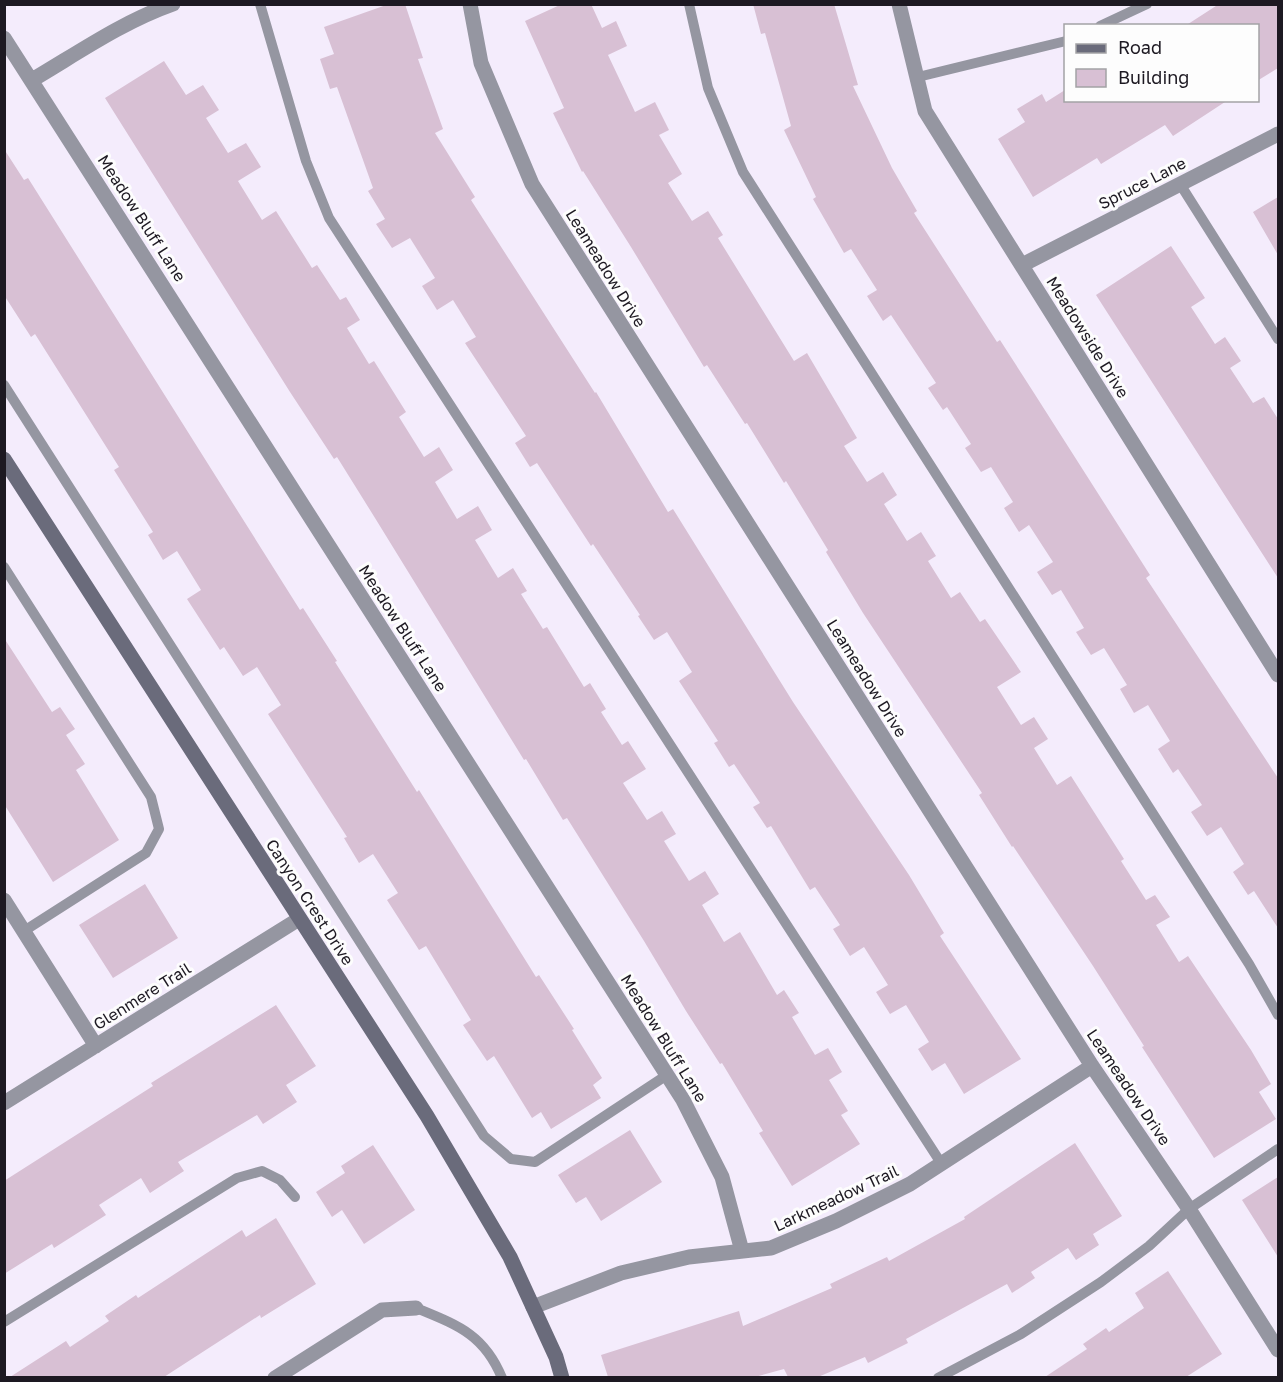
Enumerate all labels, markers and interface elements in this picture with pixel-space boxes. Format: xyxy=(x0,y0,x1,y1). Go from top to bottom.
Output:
legend xyxy=(1064,24,1259,102)
text: Road xyxy=(1118,36,1162,58)
text: Building xyxy=(1118,66,1189,88)
street label: Meadow Bluff Lane xyxy=(94,151,190,285)
street label: Spruce Lane xyxy=(1095,152,1189,214)
street label: Leameadow Drive xyxy=(562,205,650,331)
street label: Meadowside Drive xyxy=(1042,272,1134,402)
street label: Meadow Bluff Lane xyxy=(355,561,451,695)
street label: Leameadow Drive xyxy=(823,615,911,741)
street label: Canyon Crest Drive xyxy=(262,835,358,969)
street label: Glenmere Trail xyxy=(90,958,194,1034)
street label: Meadow Bluff Lane xyxy=(617,970,711,1106)
street label: Leameadow Drive xyxy=(1083,1025,1175,1149)
street label: Larkmeadow Trail xyxy=(770,1160,902,1236)

